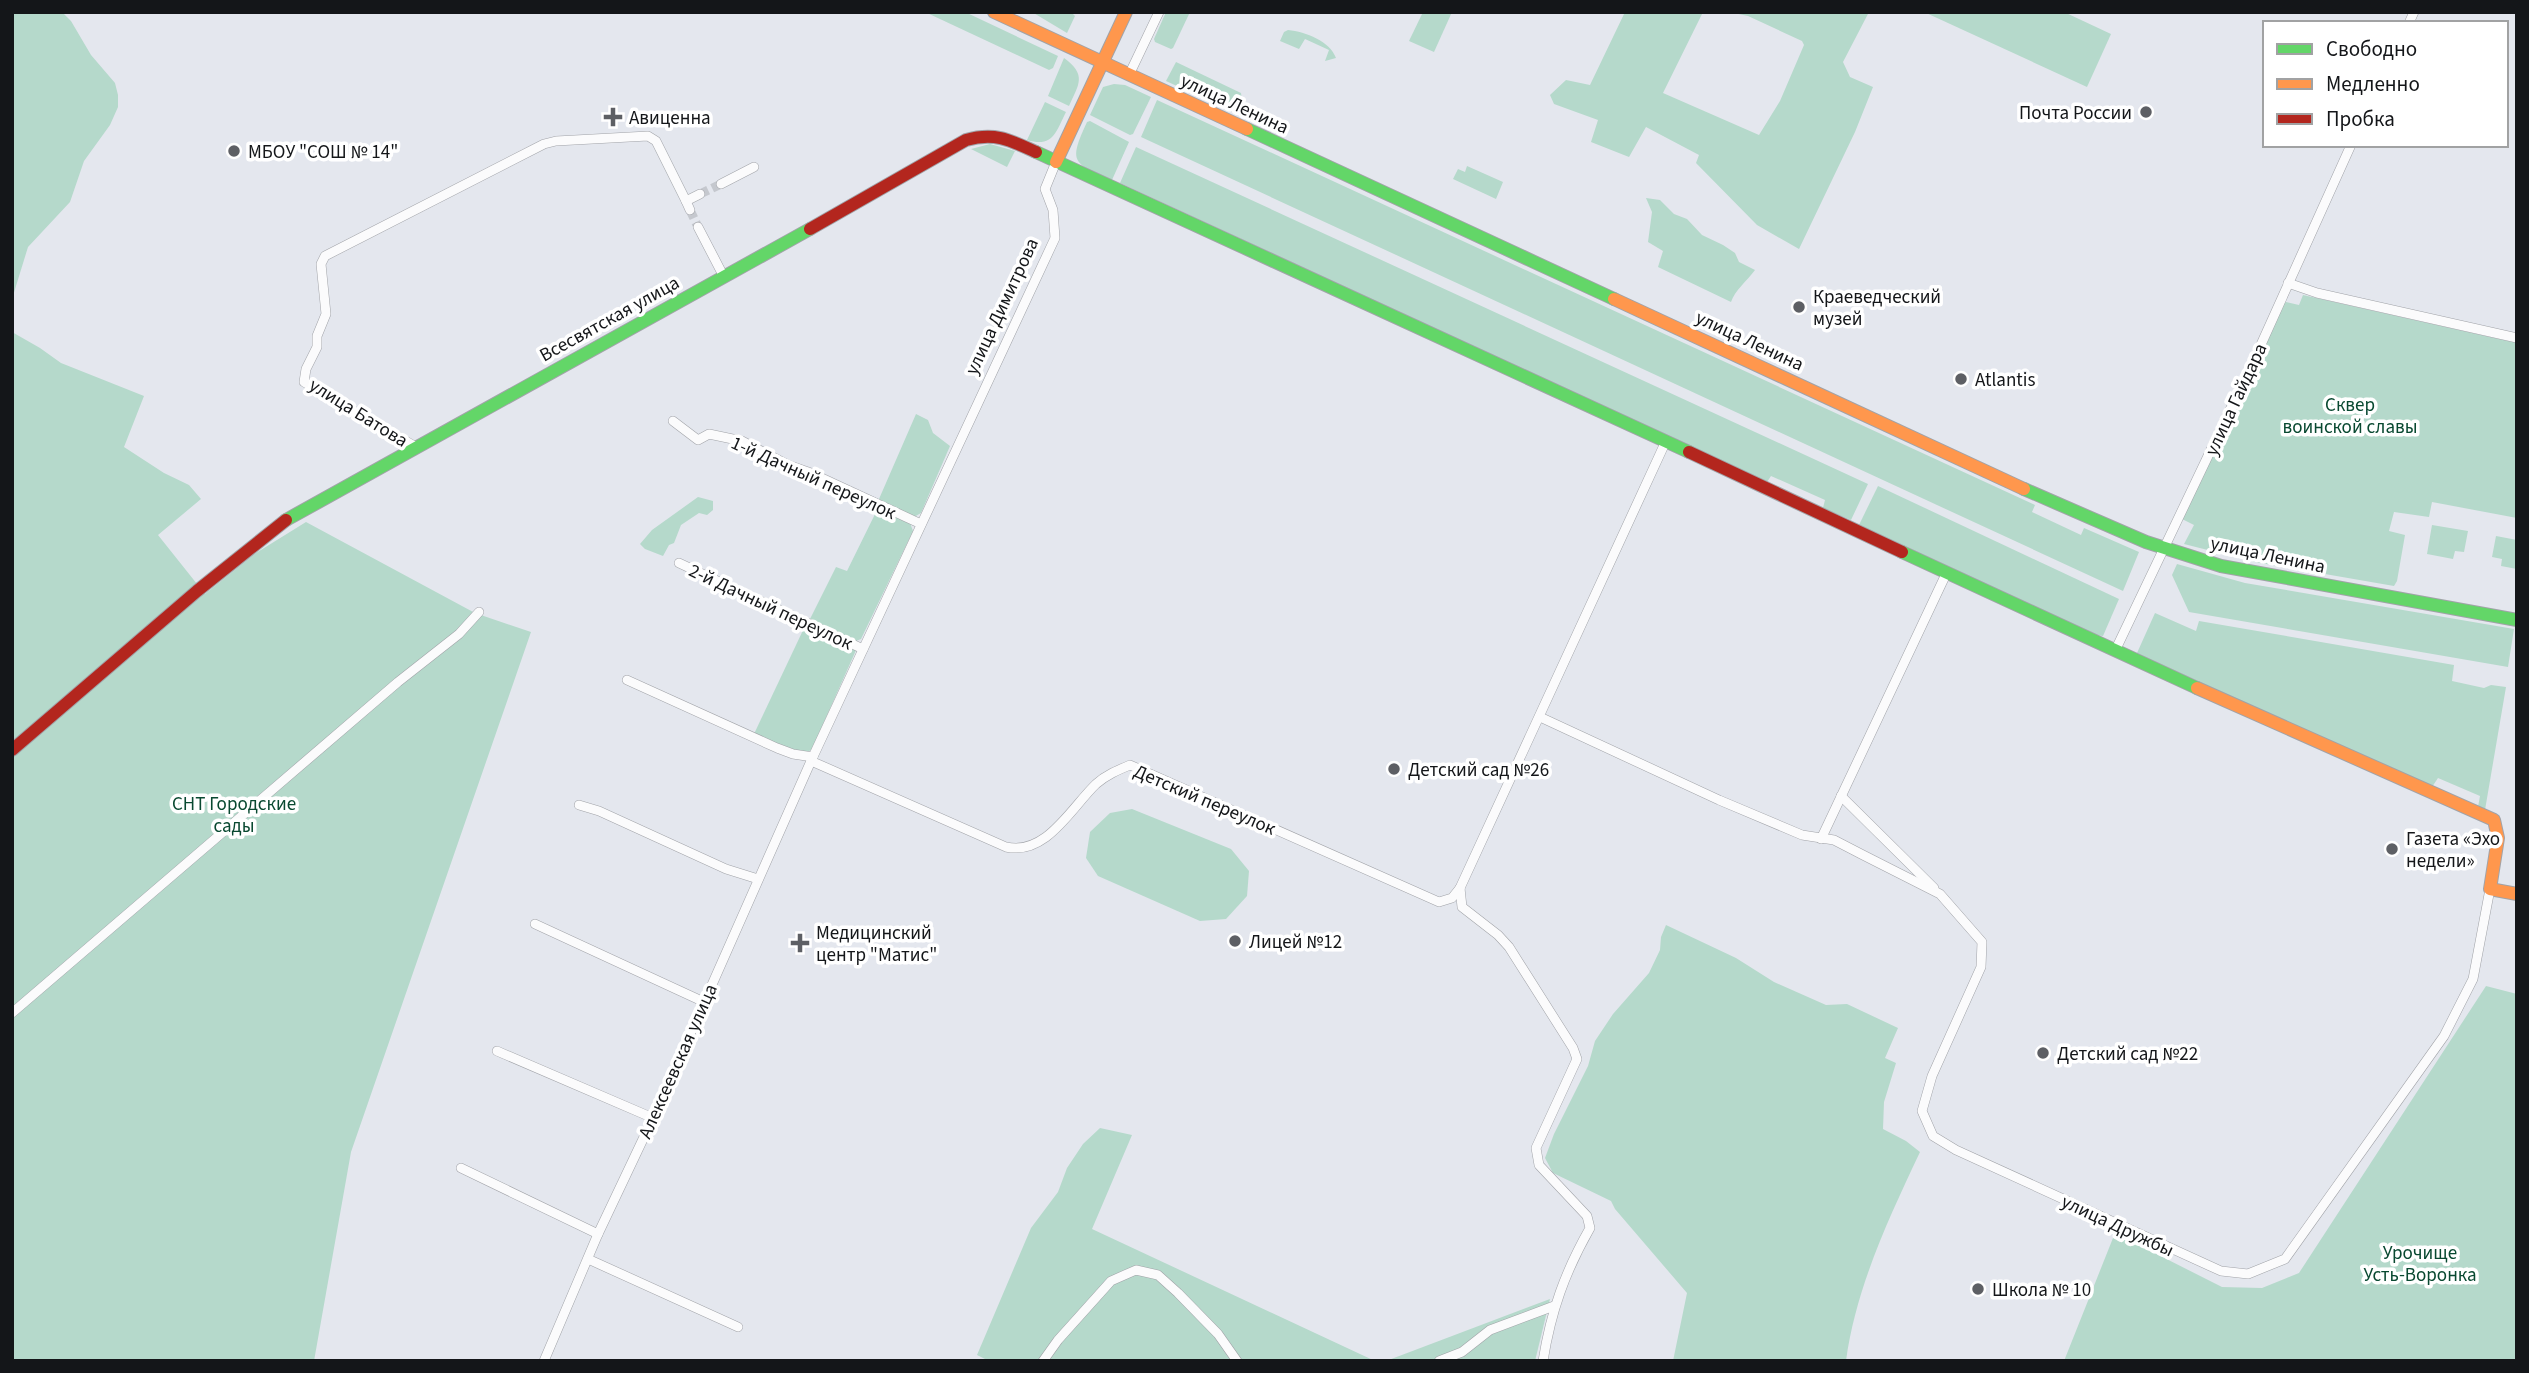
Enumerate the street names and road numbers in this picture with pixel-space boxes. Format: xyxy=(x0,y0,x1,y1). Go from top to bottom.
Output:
street label: улица Ленина xyxy=(1176,67,1293,141)
street label: улица Димитрова xyxy=(959,234,1046,379)
street label: Всесвятская улица xyxy=(535,270,685,369)
street label: улица Ленина xyxy=(1691,304,1808,378)
street label: улица Гайдара xyxy=(2198,339,2274,460)
street label: улица Батова xyxy=(304,372,413,454)
street label: 1-й Дачный переулок xyxy=(727,430,901,527)
street label: улица Ленина xyxy=(2208,530,2328,581)
street label: 2-й Дачный переулок xyxy=(684,558,857,657)
street label: Детский переулок xyxy=(1129,758,1280,843)
street label: Алексеевская улица xyxy=(632,980,725,1143)
street label: улица Дружбы xyxy=(2057,1188,2178,1264)

